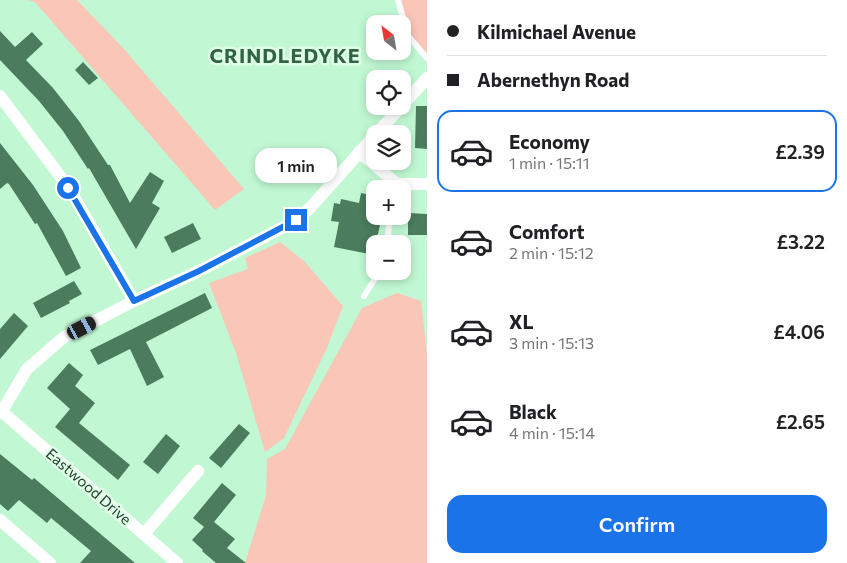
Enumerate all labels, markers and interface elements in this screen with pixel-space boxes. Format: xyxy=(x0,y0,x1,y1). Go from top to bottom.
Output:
north arrow xyxy=(366,15,411,60)
map controls xyxy=(366,15,411,280)
text: Kilmichael Avenue xyxy=(477,20,636,43)
district label: CRINDLEDYKE xyxy=(209,43,361,67)
text: Abernethyn Road xyxy=(477,68,629,91)
button: locate xyxy=(366,70,411,115)
button: layers xyxy=(366,125,411,170)
icon: car xyxy=(449,129,494,174)
text: Economy xyxy=(509,130,590,153)
text: £2.39 xyxy=(775,140,825,163)
callout: 1 min xyxy=(255,148,337,182)
text: 1 min · 15:11 xyxy=(509,153,590,172)
text: 1 min xyxy=(277,156,315,175)
route start xyxy=(57,177,79,199)
button: + xyxy=(366,180,411,225)
route end xyxy=(285,209,307,231)
icon: car xyxy=(449,219,494,264)
text: Comfort xyxy=(509,220,585,243)
text: £3.22 xyxy=(777,230,825,253)
button: − xyxy=(366,235,411,280)
text: 2 min · 15:12 xyxy=(509,243,594,262)
icon: car xyxy=(449,309,494,354)
text: XL xyxy=(509,310,534,333)
car xyxy=(65,314,98,342)
text: £4.06 xyxy=(773,320,825,343)
text: 3 min · 15:13 xyxy=(509,333,594,352)
icon: car xyxy=(449,399,494,444)
text: Black xyxy=(509,400,557,423)
text: £2.65 xyxy=(776,410,825,433)
text: 4 min · 15:14 xyxy=(509,423,595,442)
street label: Eastwood Drive xyxy=(43,444,135,528)
button: Confirm xyxy=(447,495,827,553)

